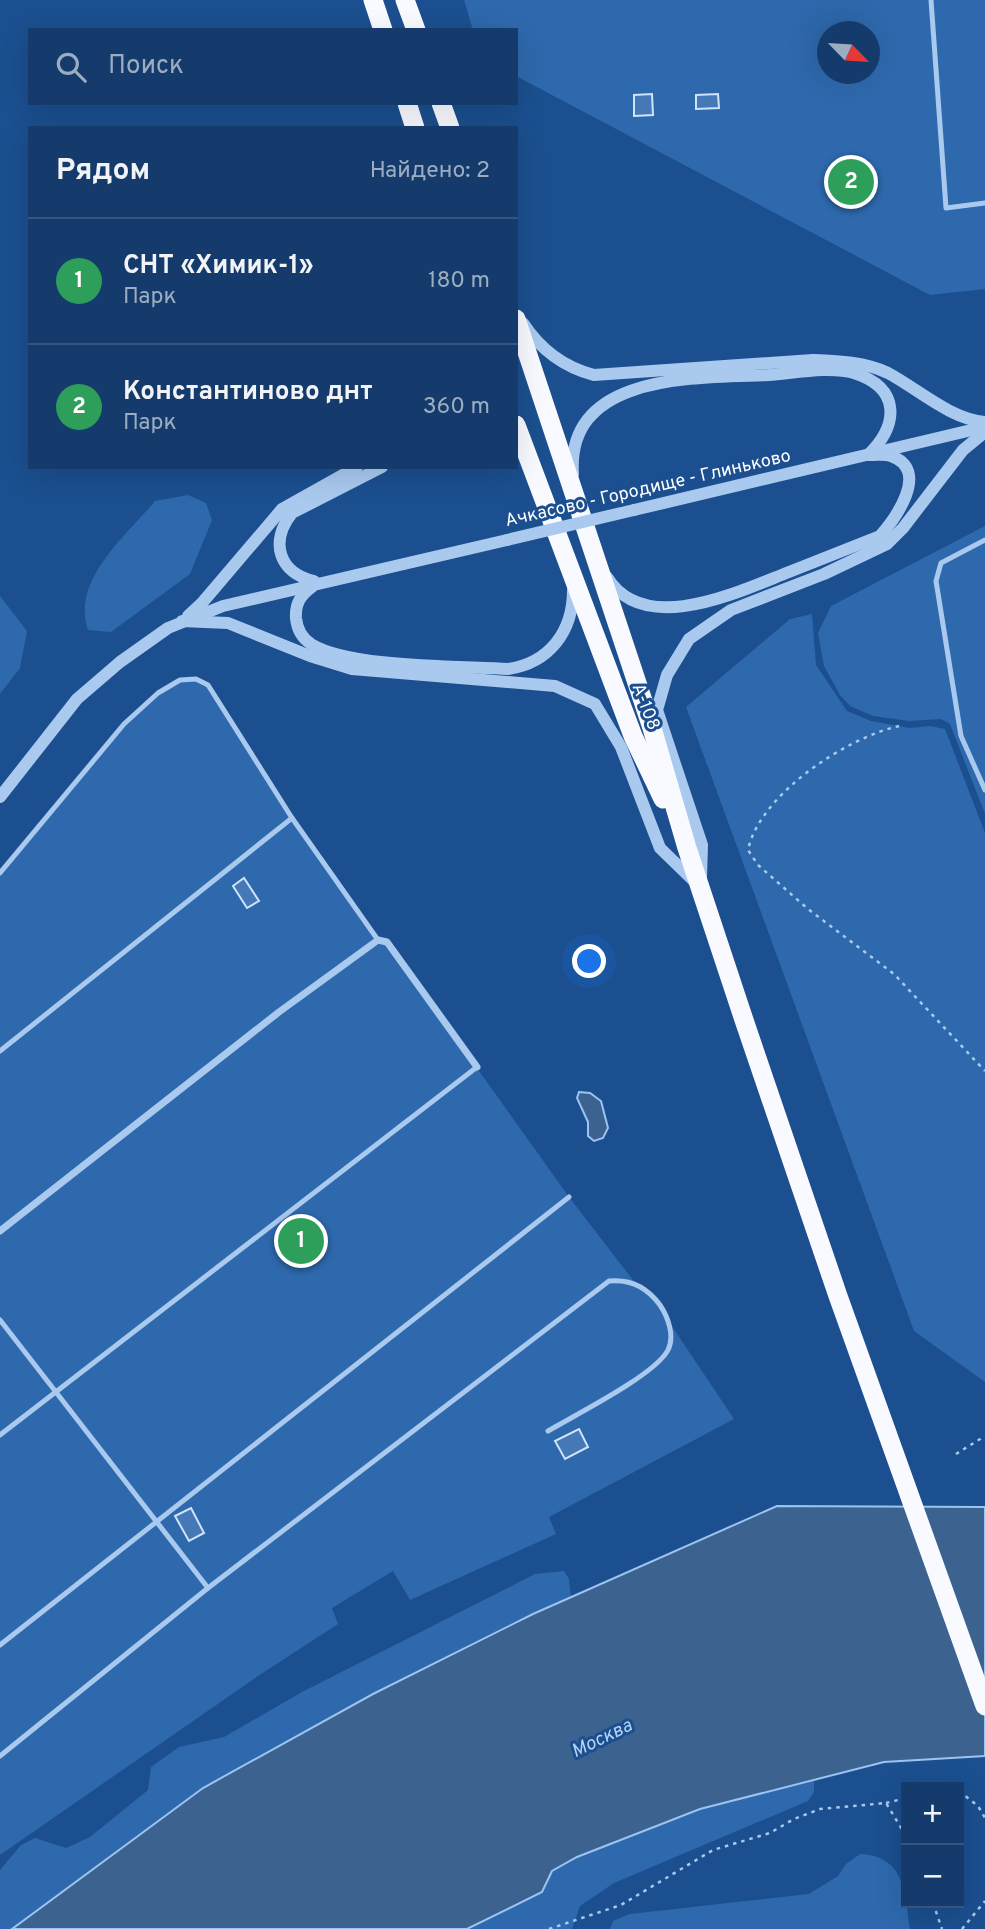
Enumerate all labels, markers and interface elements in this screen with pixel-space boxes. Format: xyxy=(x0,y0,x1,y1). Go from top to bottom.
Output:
north arrow xyxy=(817,21,880,84)
search box xyxy=(28,28,518,105)
icon: search xyxy=(52,48,90,86)
text: Поиск xyxy=(108,50,184,83)
text: Рядом xyxy=(56,153,150,190)
pin: 2 xyxy=(828,156,874,208)
text: Найдено: 2 xyxy=(370,157,490,186)
text: СНТ «Химик-1» xyxy=(123,250,314,283)
text: 1 xyxy=(74,267,84,296)
text: 180 m xyxy=(428,267,490,296)
text: Парк xyxy=(123,283,177,312)
text: Константиново днт xyxy=(123,376,373,409)
text: 2 xyxy=(72,393,86,422)
text: 360 m xyxy=(423,393,490,422)
text: Парк xyxy=(123,409,177,438)
street label: Ачкасово - Городище - Глиньково xyxy=(503,445,793,533)
street label: А-108 xyxy=(626,680,664,734)
your location xyxy=(572,944,606,978)
pin: 1 xyxy=(278,1215,324,1267)
water label: Москва xyxy=(568,1714,637,1764)
map controls xyxy=(901,1782,964,1908)
button: + xyxy=(901,1782,964,1845)
button: − xyxy=(901,1845,964,1908)

